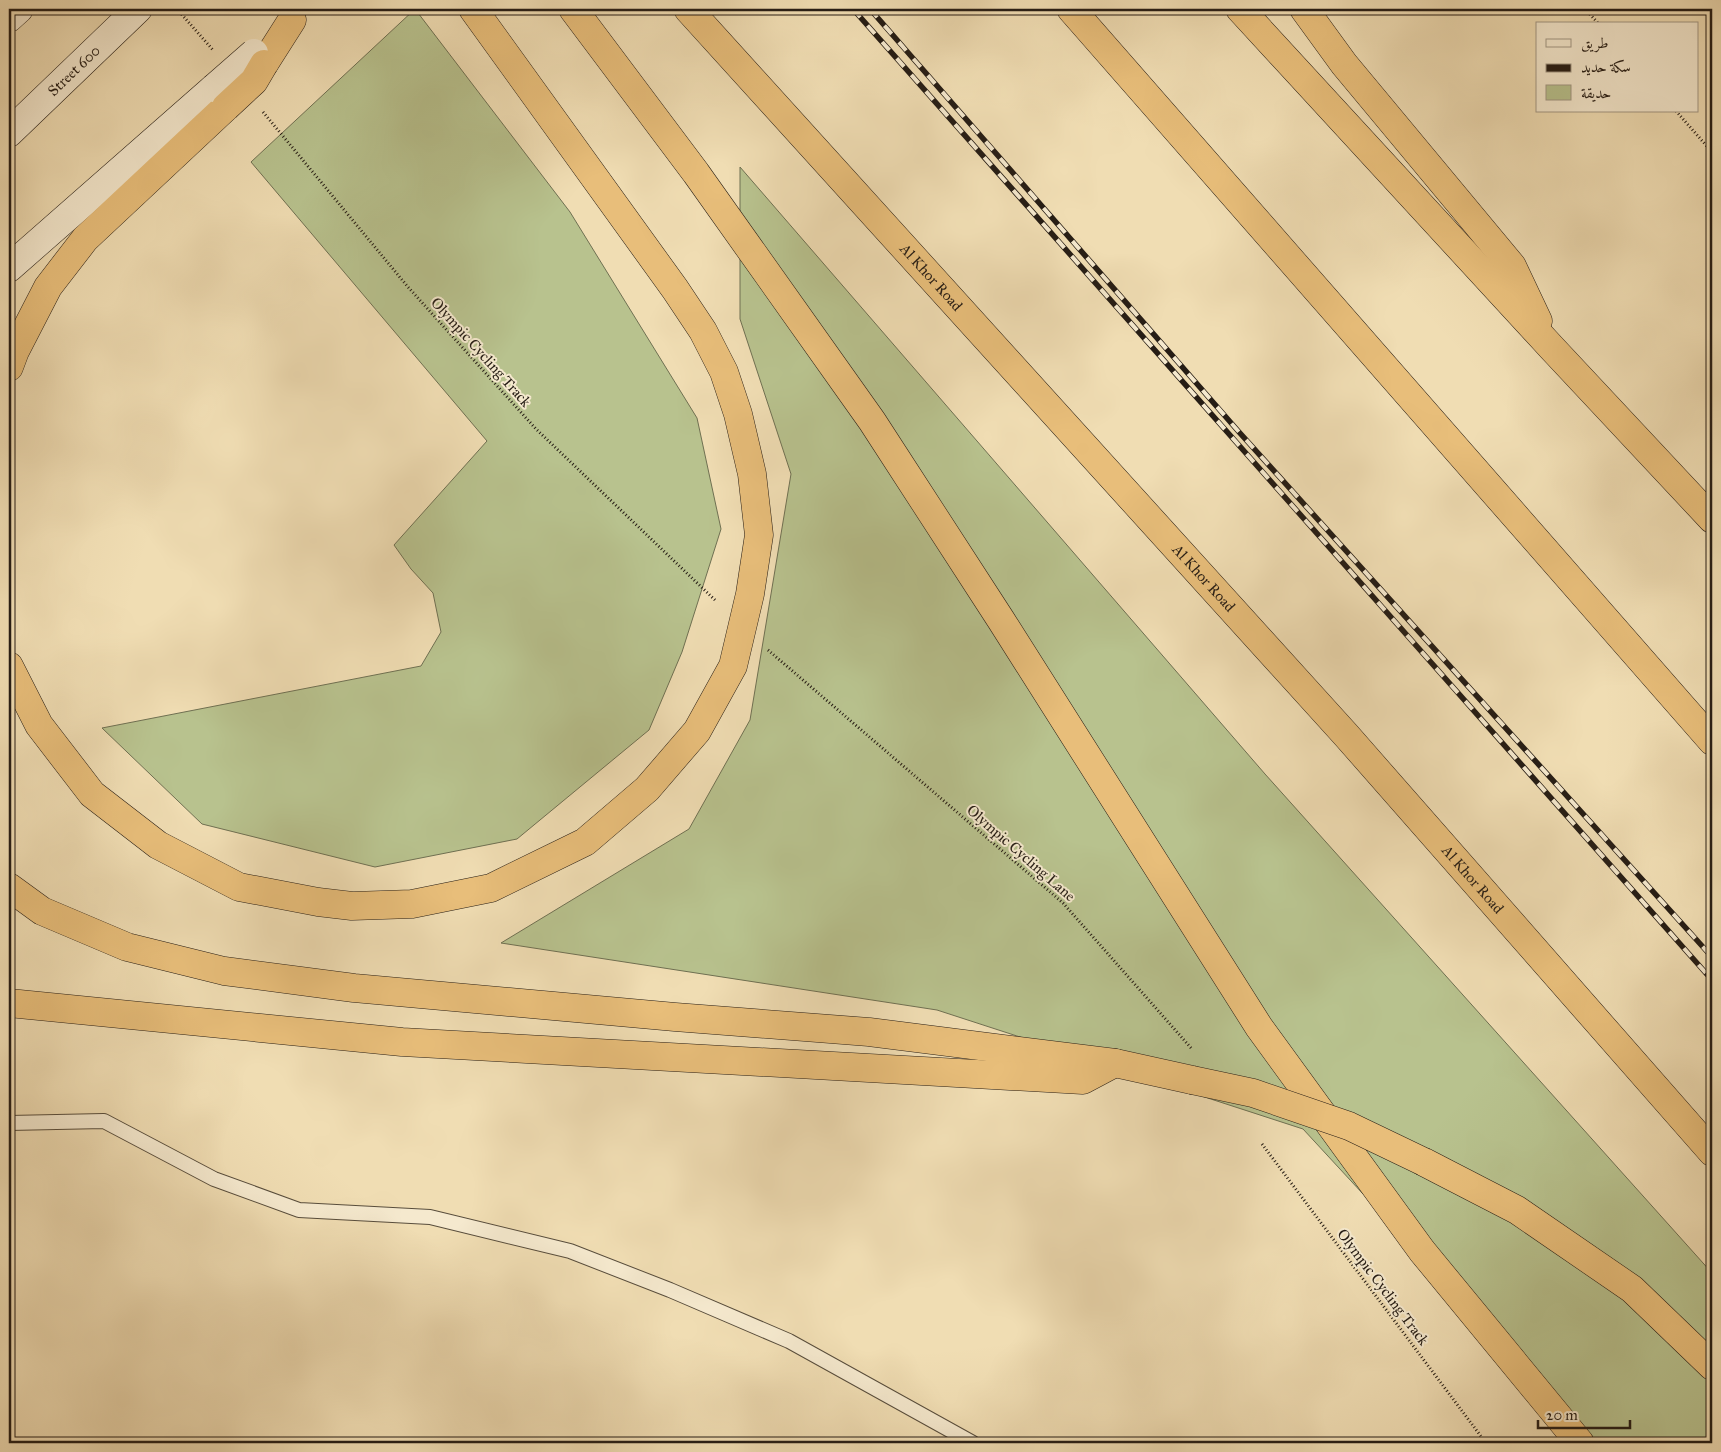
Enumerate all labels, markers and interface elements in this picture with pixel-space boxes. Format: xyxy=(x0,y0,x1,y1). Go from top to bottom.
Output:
legend xyxy=(1536,22,1698,112)
text: طريق xyxy=(1581,34,1608,53)
street label: Street 600 xyxy=(44,41,104,100)
text: سكة حديد xyxy=(1581,58,1631,76)
text: حديقة xyxy=(1581,84,1611,102)
street label: Al Khor Road xyxy=(895,239,967,315)
street label: Olympic Cycling Track xyxy=(427,294,535,411)
street label: Al Khor Road xyxy=(1168,540,1239,616)
street label: Olympic Cycling Lane xyxy=(963,801,1079,905)
street label: Al Khor Road xyxy=(1437,841,1508,918)
street label: Olympic Cycling Track xyxy=(1333,1225,1433,1349)
scale bar xyxy=(1538,1397,1631,1429)
text: 20 m xyxy=(1546,1406,1578,1424)

